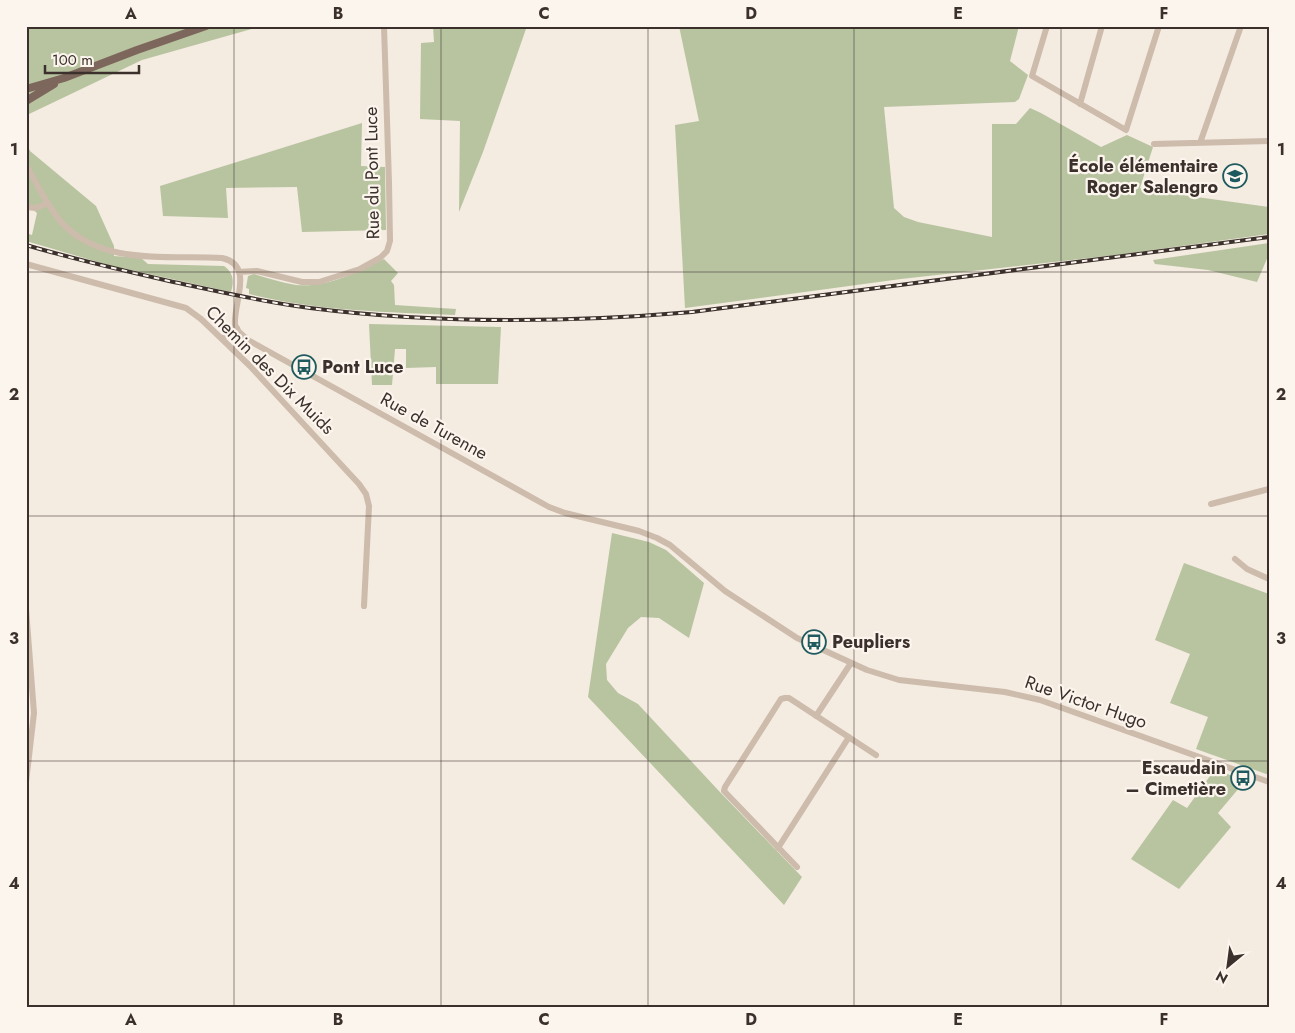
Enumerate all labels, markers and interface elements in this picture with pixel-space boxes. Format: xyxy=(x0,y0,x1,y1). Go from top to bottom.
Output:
text: A xyxy=(124,2,137,25)
text: B xyxy=(333,2,343,25)
text: C xyxy=(538,2,550,25)
text: D xyxy=(745,2,757,25)
text: E xyxy=(953,2,963,25)
text: F xyxy=(1160,2,1168,25)
scale bar xyxy=(45,42,139,74)
text: 100 m xyxy=(52,49,93,71)
street label: Rue du Pont Luce xyxy=(358,106,386,240)
text: 1 xyxy=(10,138,18,161)
text: 1 xyxy=(1277,138,1285,161)
place label: École élémentaire Roger Salengro xyxy=(1068,153,1218,200)
school or university icon: École élémentaire Roger Salengro xyxy=(1222,163,1248,189)
street label: Chemin des Dix Muids xyxy=(200,300,340,440)
bus stop icon: Pont Luce xyxy=(291,354,317,380)
place label: Pont Luce xyxy=(322,354,403,380)
text: 2 xyxy=(9,383,19,406)
text: 2 xyxy=(1276,383,1286,406)
street label: Rue de Turenne xyxy=(376,386,492,466)
text: 3 xyxy=(9,627,19,650)
text: 3 xyxy=(1276,627,1286,650)
bus stop icon: Peupliers xyxy=(801,629,827,655)
place label: Peupliers xyxy=(832,629,910,655)
street label: Rue Victor Hugo xyxy=(1021,669,1151,735)
place label: Escaudain – Cimetière xyxy=(1125,755,1226,802)
bus stop icon: Escaudain – Cimetière xyxy=(1230,765,1256,791)
text: 4 xyxy=(8,872,20,895)
text: 4 xyxy=(1275,872,1287,895)
north arrow xyxy=(1202,940,1252,990)
text: N xyxy=(1212,966,1231,989)
text: A xyxy=(124,1008,137,1031)
text: B xyxy=(333,1008,343,1031)
text: C xyxy=(538,1008,550,1031)
text: D xyxy=(745,1008,757,1031)
text: E xyxy=(953,1008,963,1031)
text: F xyxy=(1160,1008,1168,1031)

